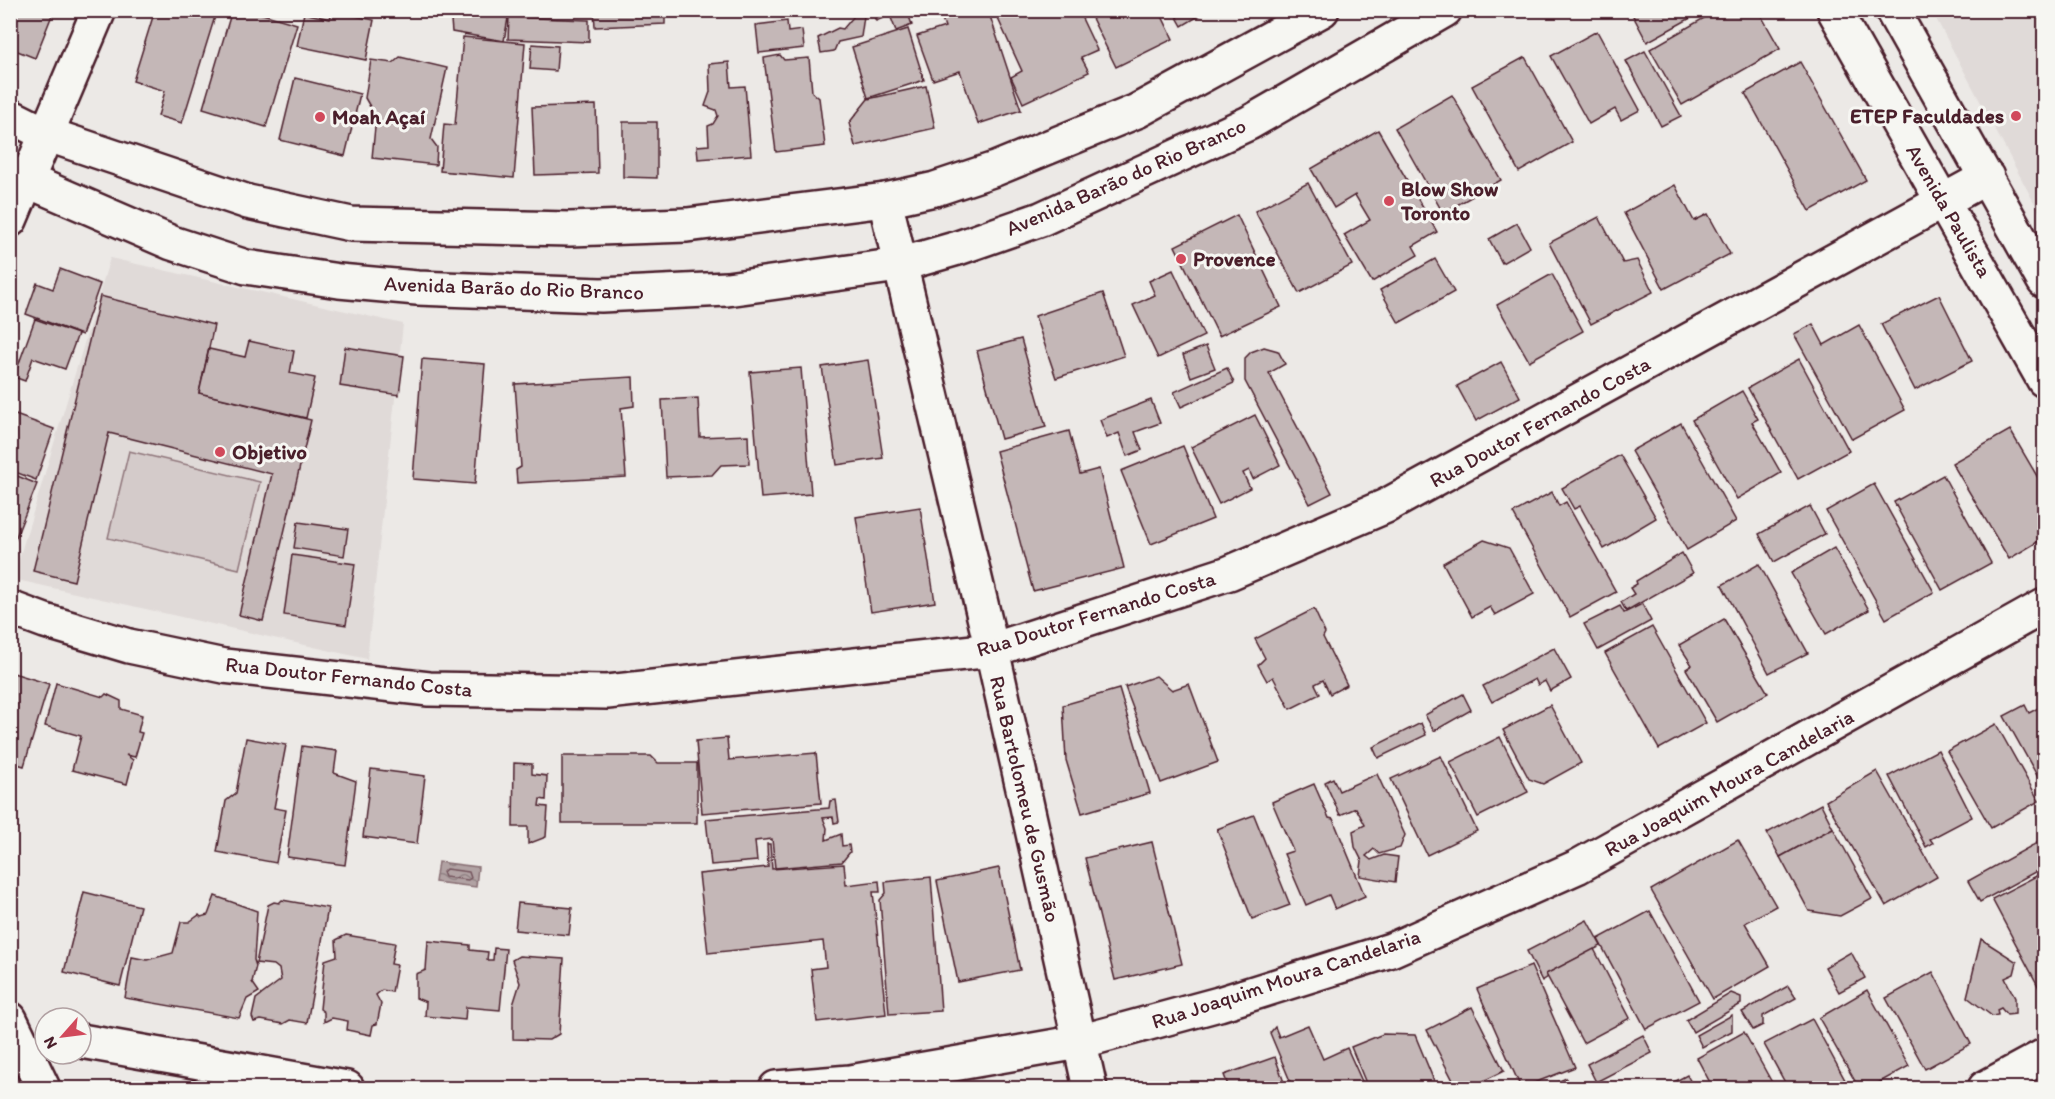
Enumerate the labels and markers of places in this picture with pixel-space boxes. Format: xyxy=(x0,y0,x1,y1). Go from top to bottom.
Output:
place label: ETEP Faculdades xyxy=(1850,103,2004,128)
place label: Moah Açaí xyxy=(332,104,426,130)
marker: ETEP Faculdades xyxy=(2009,109,2023,123)
marker: Moah Açaí xyxy=(313,110,327,124)
place label: Blow Show Toronto xyxy=(1400,176,1499,225)
marker: Blow Show Toronto xyxy=(1382,194,1396,208)
place label: Provence xyxy=(1193,246,1276,271)
marker: Provence xyxy=(1174,252,1188,266)
place label: Objetivo xyxy=(232,439,307,465)
marker: Objetivo xyxy=(213,445,227,459)

